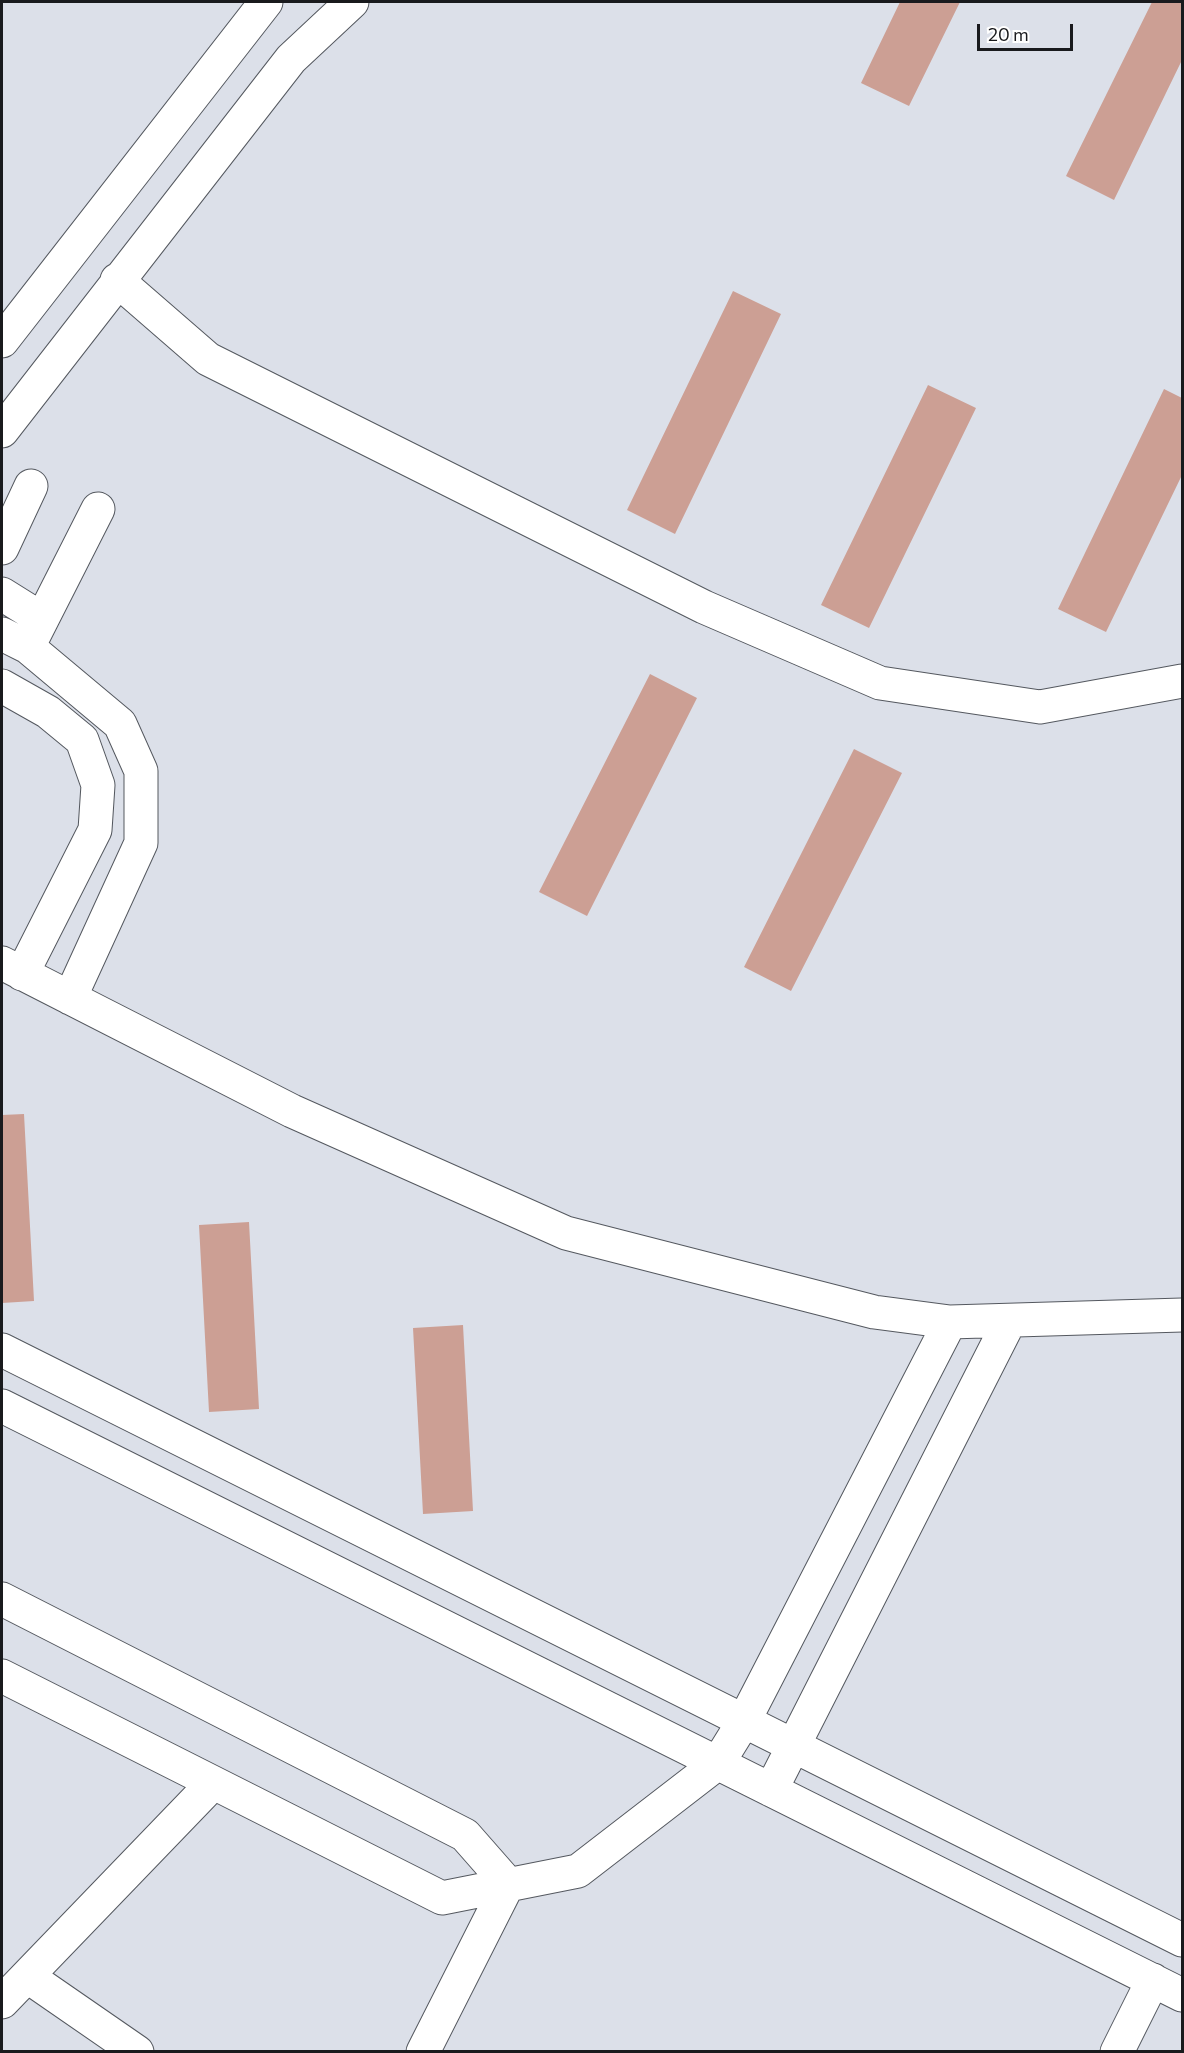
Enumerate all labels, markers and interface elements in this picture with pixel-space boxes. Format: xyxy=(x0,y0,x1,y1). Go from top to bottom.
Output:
scale bar xyxy=(980,12,1076,50)
text: 20 m xyxy=(988,23,1029,45)

